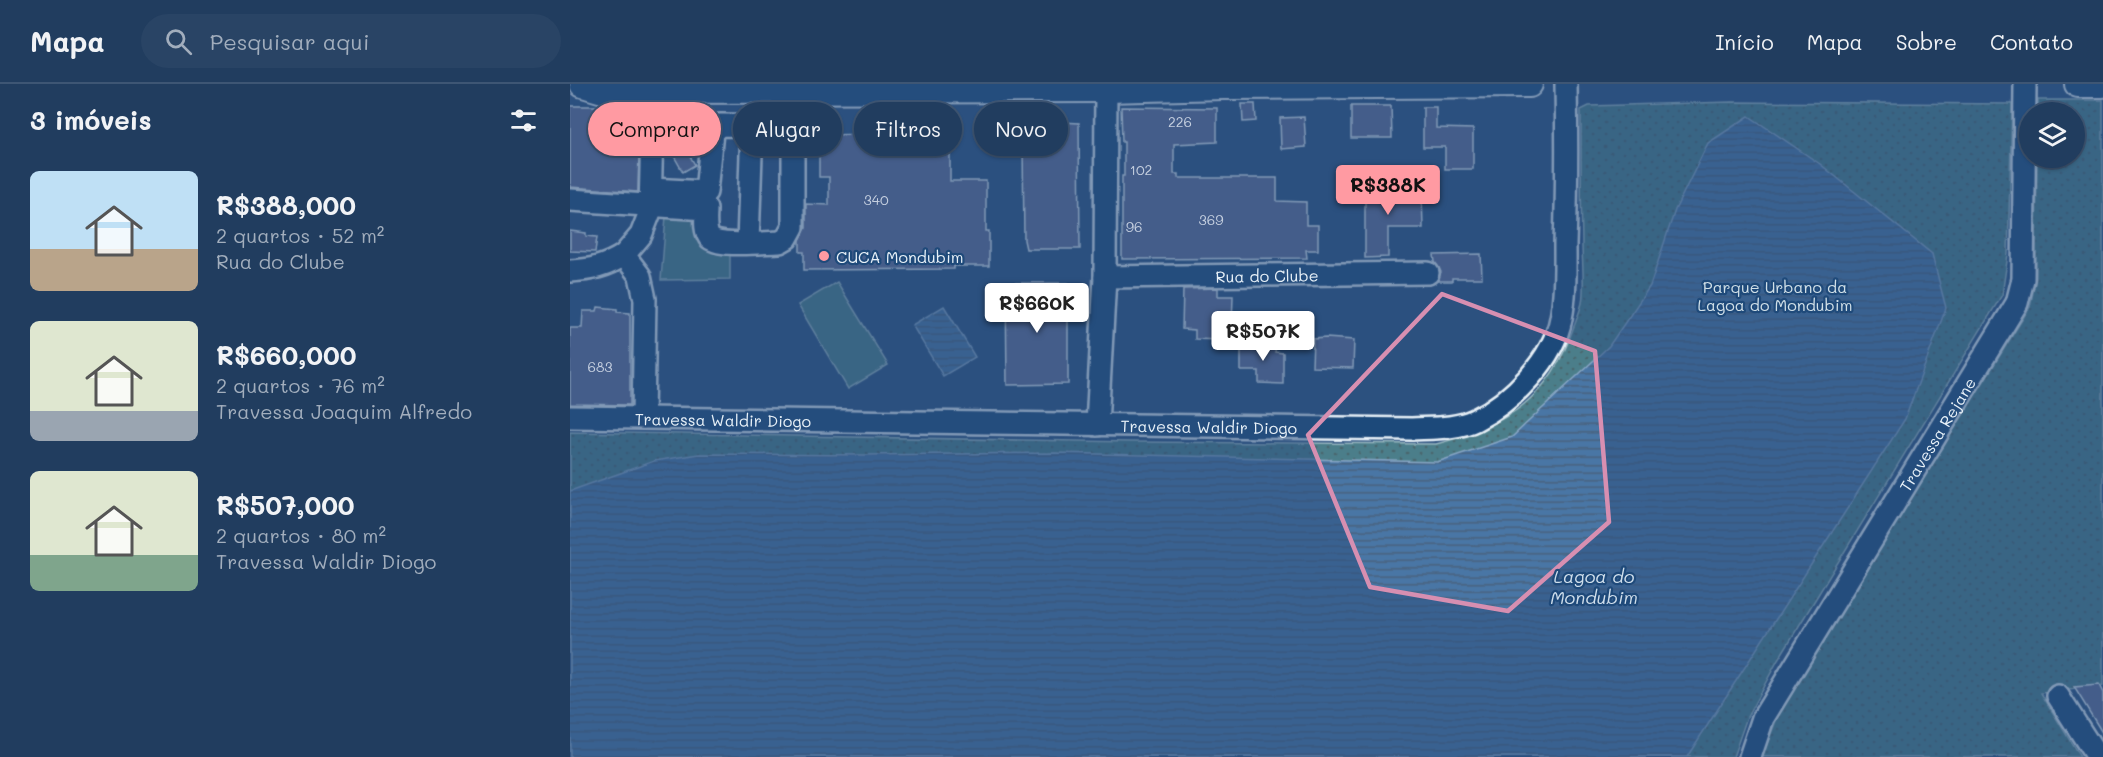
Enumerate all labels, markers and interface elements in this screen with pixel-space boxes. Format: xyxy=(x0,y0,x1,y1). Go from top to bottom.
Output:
search box xyxy=(141,14,561,68)
text: Mapa xyxy=(30,23,105,59)
icon: search xyxy=(162,25,195,58)
text: Pesquisar aqui xyxy=(210,27,369,56)
text: Início xyxy=(1715,28,1774,55)
text: Mapa xyxy=(1807,28,1863,55)
text: Sobre xyxy=(1896,28,1957,55)
text: Contato xyxy=(1990,28,2073,55)
chip: Comprar xyxy=(588,102,721,156)
chip: Alugar xyxy=(733,102,842,156)
chip: Filtros xyxy=(854,102,962,156)
chip: Novo xyxy=(974,102,1068,156)
map controls xyxy=(2019,102,2085,168)
button: layers xyxy=(2019,102,2085,168)
text: 3 imóveis xyxy=(30,103,152,137)
icon: filters xyxy=(507,104,540,137)
house number: 226 xyxy=(1168,112,1192,131)
house number: 102 xyxy=(1130,160,1152,179)
pin: R$388K xyxy=(1339,165,1437,216)
text: R$388K xyxy=(1350,171,1426,197)
text: R$388,000 xyxy=(216,188,356,222)
house number: 340 xyxy=(863,190,889,209)
icon: home xyxy=(78,195,150,267)
house number: 369 xyxy=(1199,210,1223,229)
house number: 96 xyxy=(1126,217,1142,236)
text: 2 quartos · 52 m² xyxy=(216,222,384,248)
place label: CUCA Mondubim xyxy=(836,246,964,267)
text: Rua do Clube xyxy=(216,248,345,274)
marker: CUCA Mondubim xyxy=(817,249,831,263)
street label: Rua do Clube xyxy=(1215,264,1319,286)
park label: Parque Urbano da Lagoa do Mondubim xyxy=(1698,276,1852,315)
pin: R$660K xyxy=(988,283,1086,334)
text: R$660K xyxy=(999,289,1075,315)
pin: R$507K xyxy=(1214,311,1312,362)
text: R$507K xyxy=(1225,317,1301,343)
text: R$660,000 xyxy=(216,338,356,372)
icon: home xyxy=(78,345,150,417)
house number: 683 xyxy=(587,357,613,376)
text: 2 quartos · 76 m² xyxy=(216,372,385,398)
street label: Travessa Rejane xyxy=(1894,373,1980,495)
text: Travessa Joaquim Alfredo xyxy=(216,398,472,424)
street label: Travessa Waldir Diogo xyxy=(635,407,811,431)
street label: Travessa Waldir Diogo xyxy=(1121,414,1297,438)
text: R$507,000 xyxy=(216,488,355,522)
icon: home xyxy=(78,495,150,567)
text: 2 quartos · 80 m² xyxy=(216,522,386,548)
text: Travessa Waldir Diogo xyxy=(216,548,436,574)
water label: Lagoa do Mondubim xyxy=(1550,564,1638,609)

